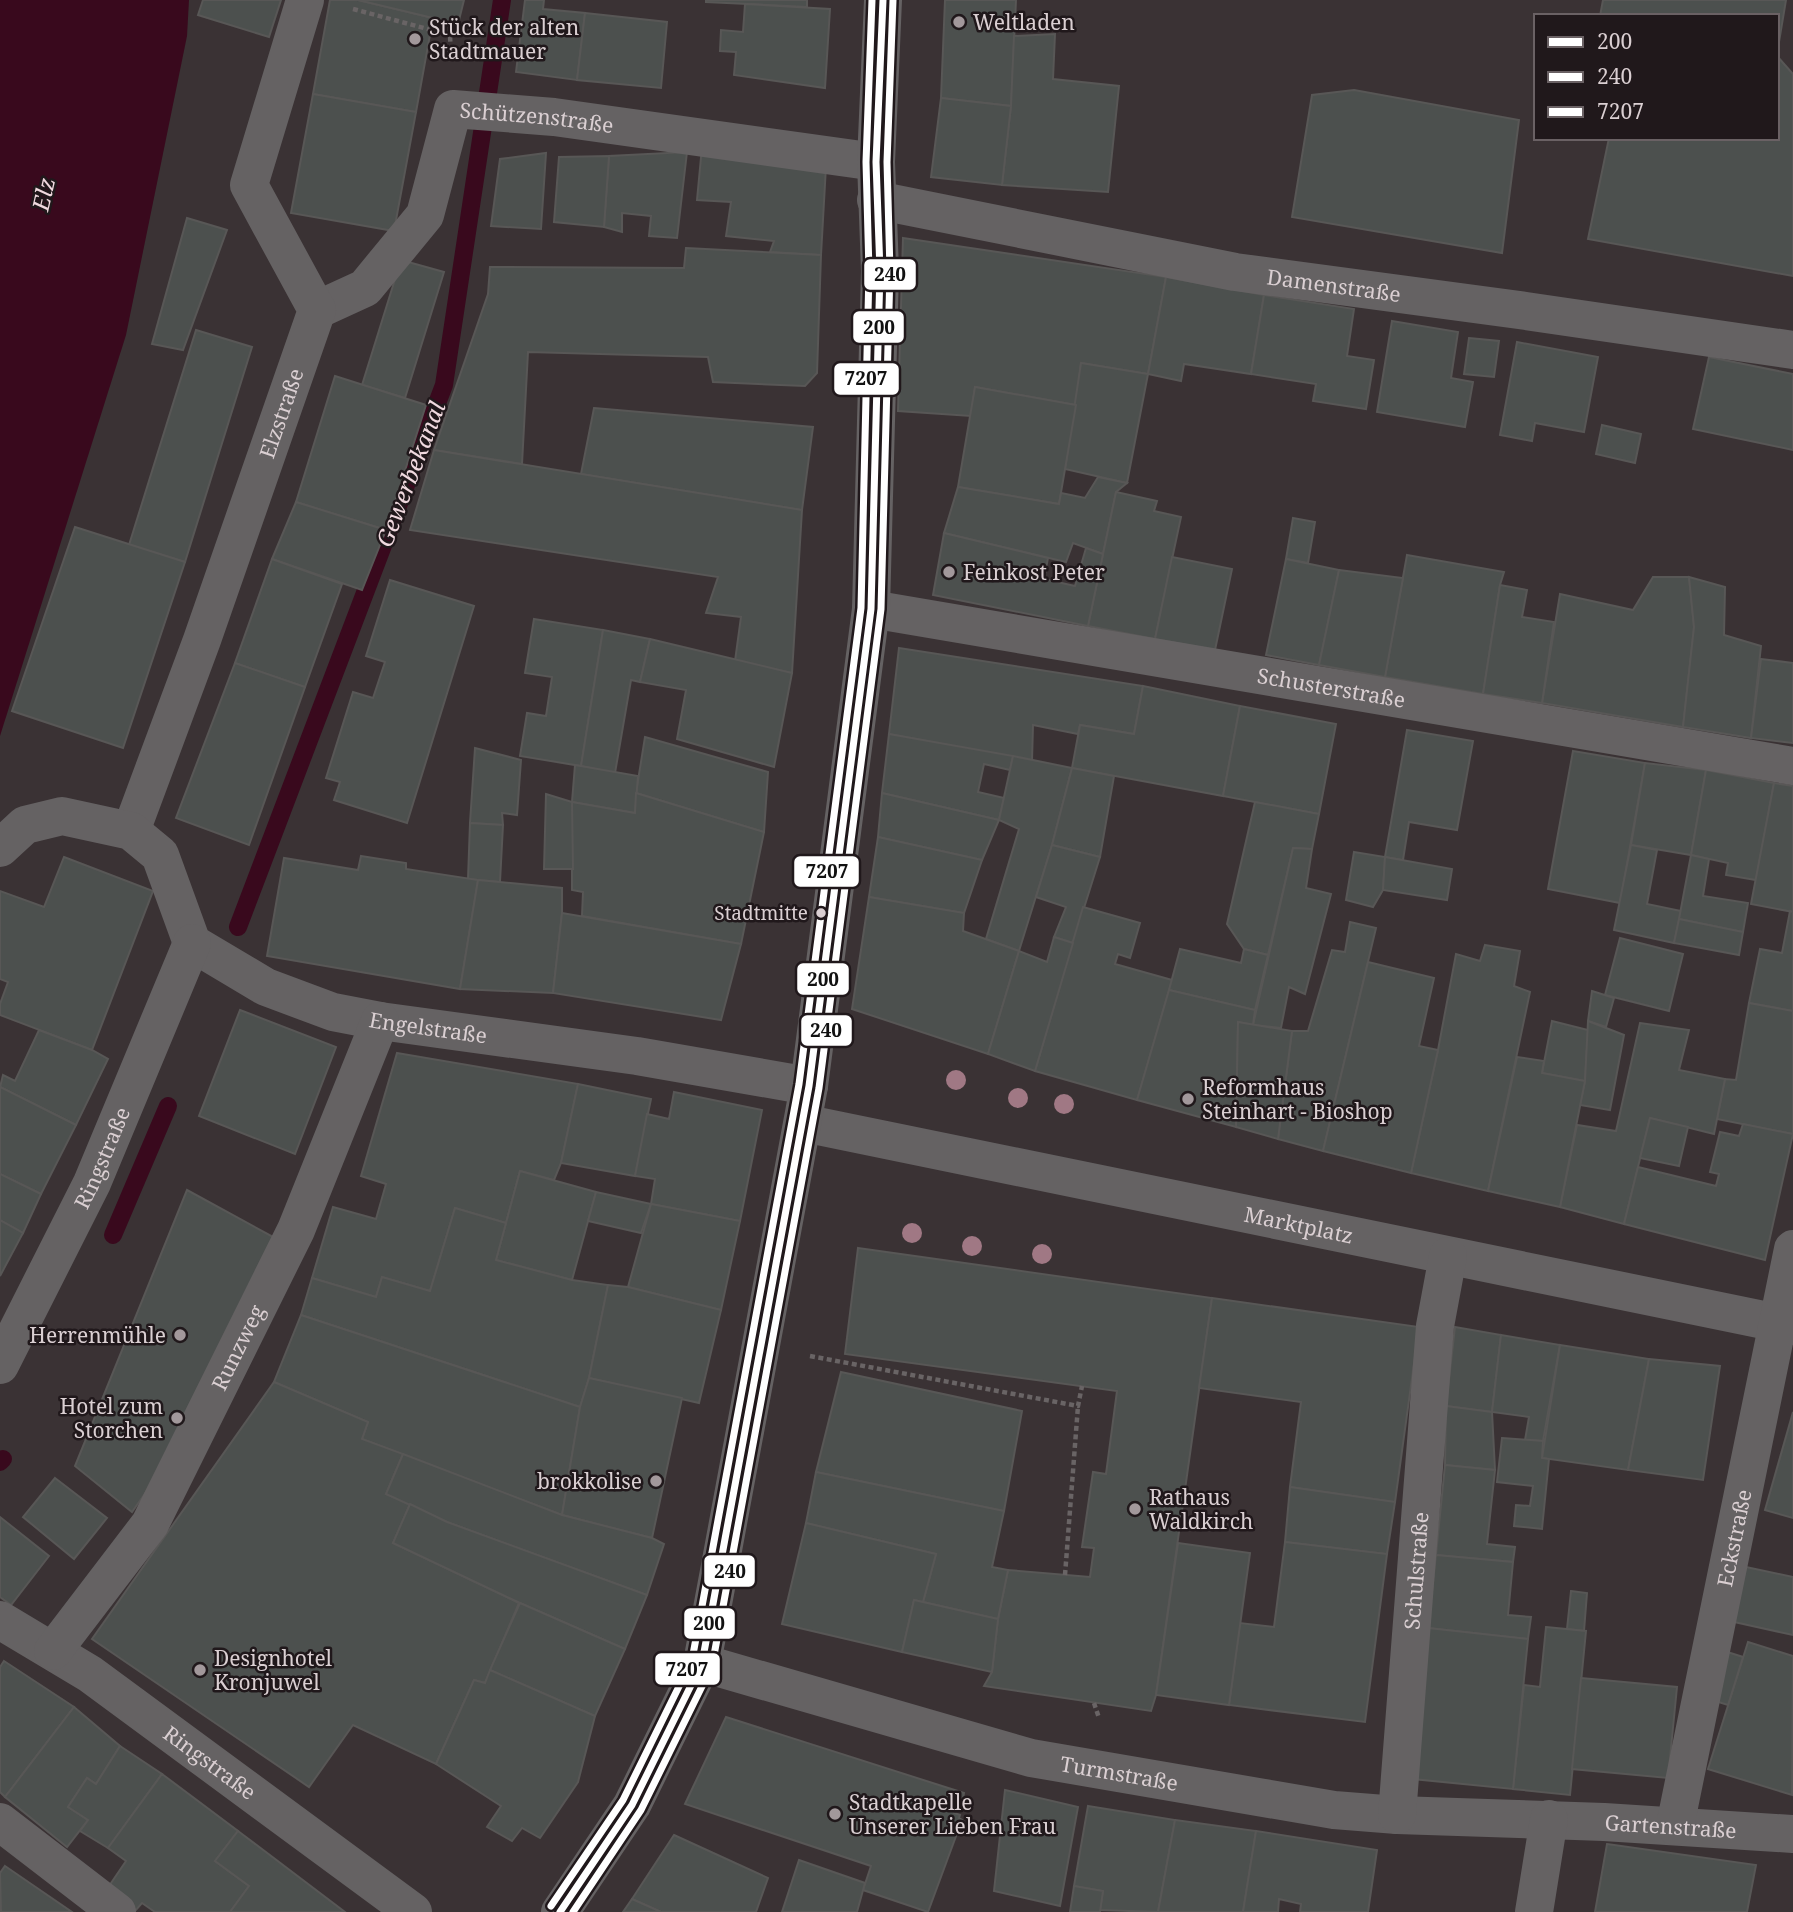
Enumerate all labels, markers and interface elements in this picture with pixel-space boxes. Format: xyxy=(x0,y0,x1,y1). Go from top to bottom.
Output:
place label: Weltladen xyxy=(973,8,1075,36)
place label: Stück der alten Stadtmauer xyxy=(429,13,579,65)
marker: Weltladen xyxy=(951,14,967,30)
legend xyxy=(1534,14,1779,140)
text: 200 xyxy=(1597,27,1632,55)
marker: Stück der alten Stadtmauer xyxy=(407,31,423,47)
text: 240 xyxy=(1597,62,1632,90)
street label: Schützenstraße xyxy=(459,96,615,139)
text: 7207 xyxy=(1597,97,1644,125)
water label: Elz xyxy=(23,174,62,215)
line badge: 240 xyxy=(863,258,917,291)
text: 240 xyxy=(874,261,906,287)
street label: Damenstraße xyxy=(1265,262,1403,308)
line badge: 200 xyxy=(852,310,905,344)
text: 200 xyxy=(863,314,895,340)
line badge: 7207 xyxy=(833,362,900,396)
street label: Elzstraße xyxy=(252,364,310,462)
text: 7207 xyxy=(845,365,887,391)
water label: Gewerbekanal xyxy=(368,397,452,551)
place label: Feinkost Peter xyxy=(963,558,1105,586)
marker: Feinkost Peter xyxy=(941,564,957,580)
street label: Schusterstraße xyxy=(1255,661,1407,714)
line badge: 7207 xyxy=(793,855,860,888)
text: 7207 xyxy=(806,858,848,884)
place label: Stadtmitte xyxy=(714,900,808,926)
marker: Stadtmitte xyxy=(814,906,828,920)
line badge: 200 xyxy=(796,962,850,996)
text: 200 xyxy=(807,966,839,992)
street label: Engelstraße xyxy=(367,1005,489,1049)
line badge: 240 xyxy=(800,1014,853,1047)
text: 240 xyxy=(810,1017,842,1043)
place label: Reformhaus Steinhart - Bioshop xyxy=(1202,1073,1393,1125)
marker: Reformhaus Steinhart - Bioshop xyxy=(1180,1091,1196,1107)
street label: Ringstraße xyxy=(67,1103,136,1214)
street label: Marktplatz xyxy=(1242,1200,1356,1249)
street label: Runzweg xyxy=(205,1299,271,1395)
place label: Herrenmühle xyxy=(29,1321,166,1349)
marker: Herrenmühle xyxy=(172,1327,188,1343)
place label: Hotel zum Storchen xyxy=(60,1392,163,1444)
marker: Hotel zum Storchen xyxy=(169,1410,185,1426)
place label: brokkolise xyxy=(537,1467,642,1495)
marker: brokkolise xyxy=(648,1473,664,1489)
place label: Rathaus Waldkirch xyxy=(1149,1483,1253,1535)
street label: Eckstraße xyxy=(1710,1487,1758,1589)
marker: Rathaus Waldkirch xyxy=(1127,1501,1143,1517)
street label: Schulstraße xyxy=(1397,1511,1435,1631)
line badge: 240 xyxy=(703,1554,756,1588)
text: 240 xyxy=(714,1558,746,1584)
line badge: 200 xyxy=(683,1607,736,1640)
text: 200 xyxy=(693,1610,725,1636)
place label: Designhotel Kronjuwel xyxy=(214,1644,333,1696)
line badge: 7207 xyxy=(654,1652,721,1686)
text: 7207 xyxy=(666,1656,708,1682)
marker: Designhotel Kronjuwel xyxy=(192,1662,208,1678)
street label: Ringstraße xyxy=(158,1719,262,1806)
street label: Turmstraße xyxy=(1058,1749,1180,1797)
place label: Stadtkapelle Unserer Lieben Frau xyxy=(849,1788,1056,1840)
marker: Stadtkapelle Unserer Lieben Frau xyxy=(827,1806,843,1822)
street label: Gartenstraße xyxy=(1604,1808,1737,1844)

